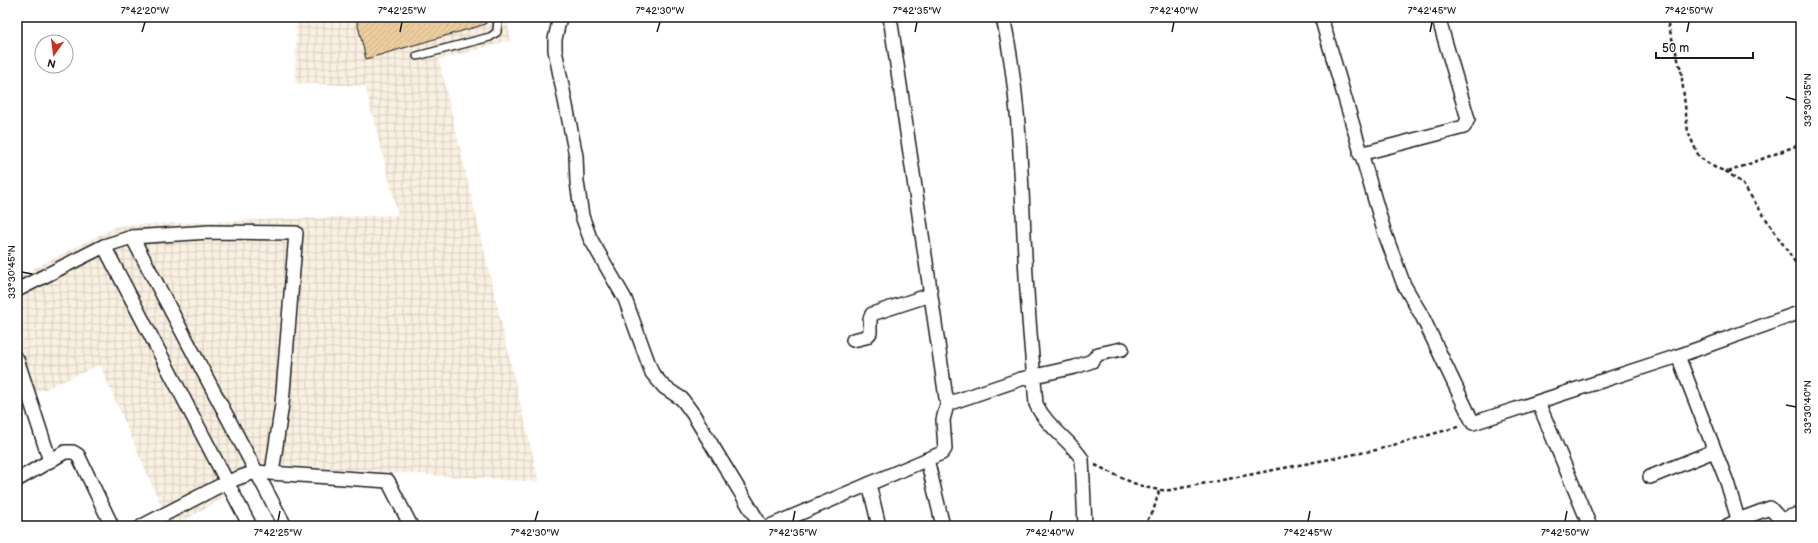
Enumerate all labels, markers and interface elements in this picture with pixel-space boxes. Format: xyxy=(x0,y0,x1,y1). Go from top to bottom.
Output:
text: 7°42'20"W xyxy=(121,5,169,17)
text: 7°42'25"W xyxy=(378,5,426,17)
text: 7°42'30"W xyxy=(636,5,684,17)
text: 7°42'35"W xyxy=(893,5,941,17)
text: 7°42'40"W xyxy=(1150,5,1198,17)
text: 7°42'45"W xyxy=(1408,5,1456,17)
text: 7°42'50"W xyxy=(1665,5,1713,17)
north arrow xyxy=(34,34,74,74)
scale bar xyxy=(1656,34,1753,60)
text: 50 m xyxy=(1662,41,1689,56)
text: N xyxy=(46,56,57,71)
text: 33°30'35"N xyxy=(1802,73,1814,127)
text: 33°30'45"N xyxy=(6,245,18,299)
text: 33°30'40"N xyxy=(1802,380,1814,434)
text: 7°42'25"W xyxy=(254,527,302,539)
text: 7°42'30"W xyxy=(511,527,559,539)
text: 7°42'35"W xyxy=(769,527,817,539)
text: 7°42'40"W xyxy=(1026,527,1074,539)
text: 7°42'45"W xyxy=(1284,527,1332,539)
text: 7°42'50"W xyxy=(1541,527,1589,539)

